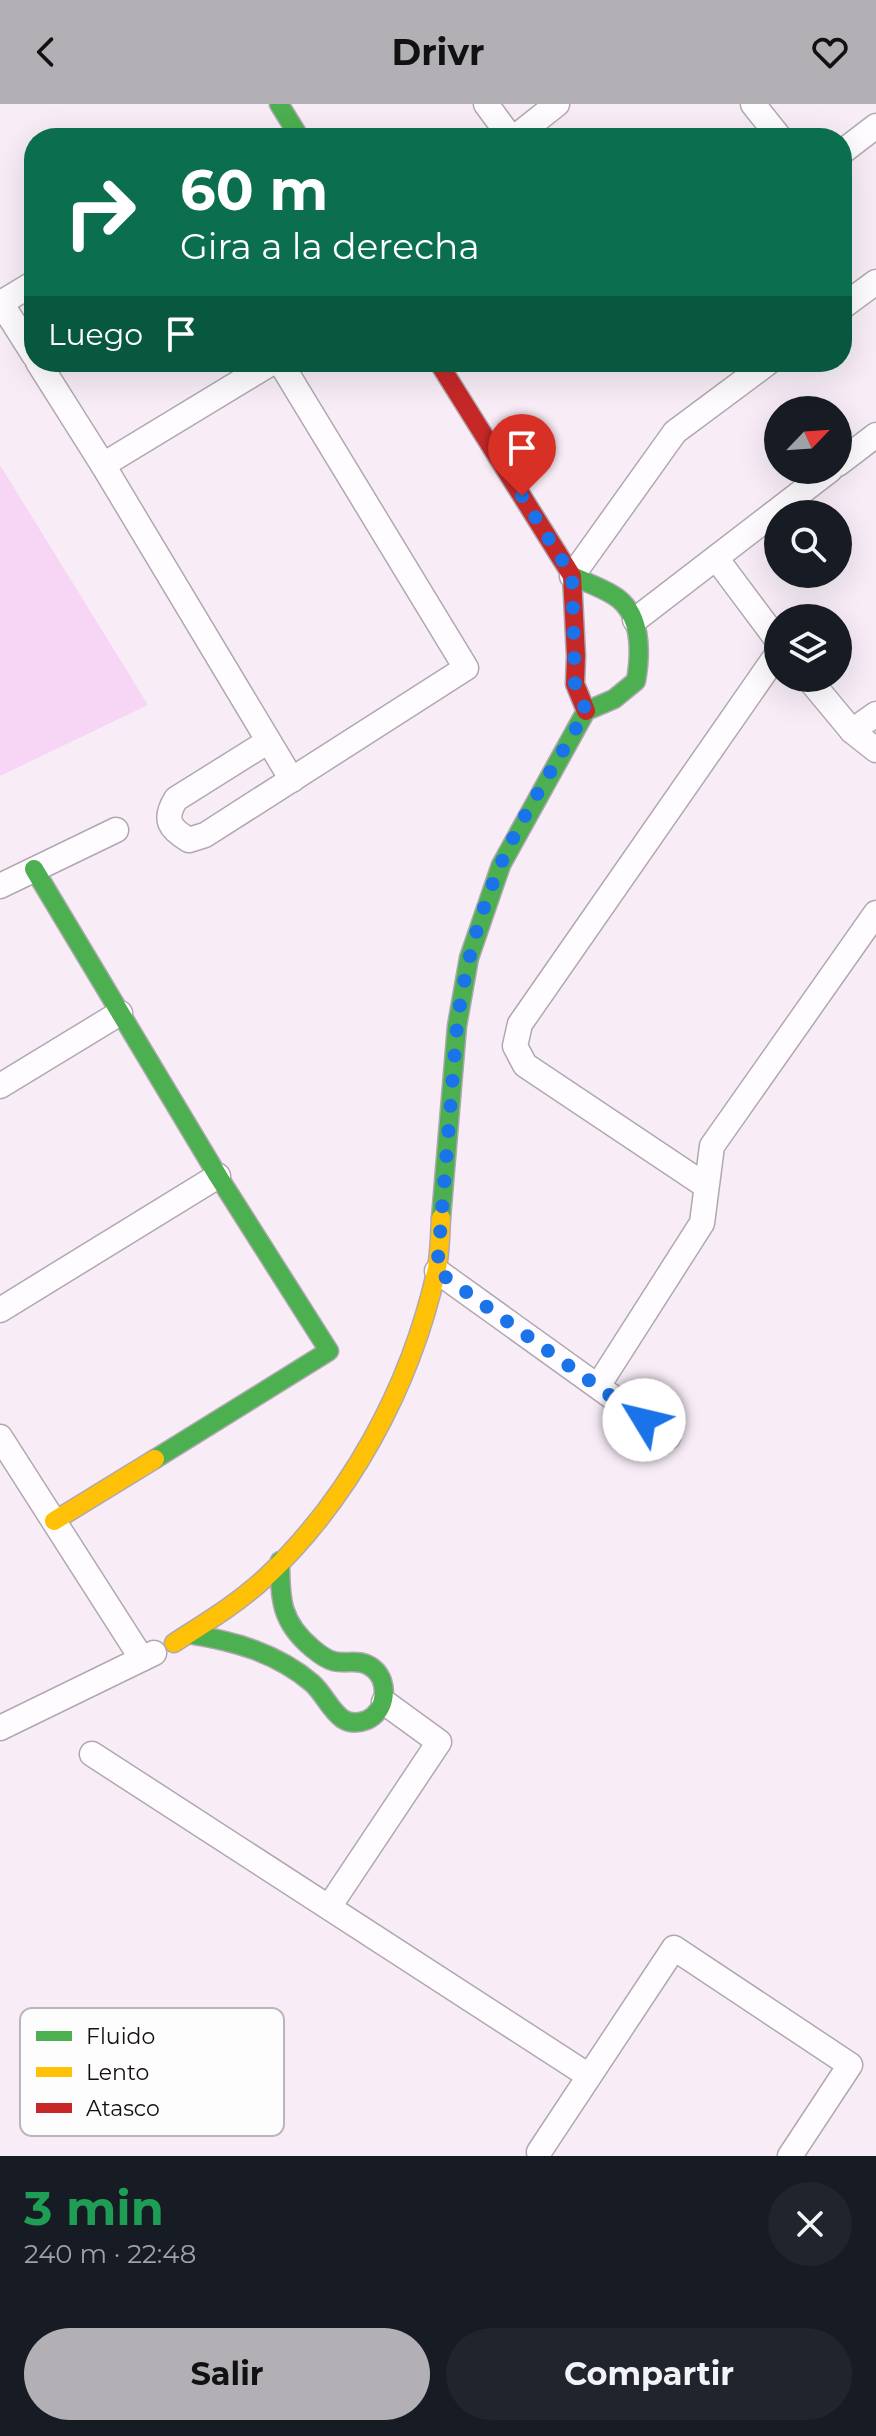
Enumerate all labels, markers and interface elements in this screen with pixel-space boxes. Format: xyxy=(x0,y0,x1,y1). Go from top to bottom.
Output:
icon: back xyxy=(24,30,68,74)
text: Drivr xyxy=(391,30,485,74)
icon: heart xyxy=(808,30,852,74)
text: 60 m xyxy=(180,156,328,224)
icon: right xyxy=(48,160,152,264)
text: Gira a la derecha xyxy=(180,224,480,268)
icon: arrive xyxy=(159,312,203,356)
text: Luego xyxy=(48,316,143,353)
north arrow xyxy=(764,396,852,484)
map controls xyxy=(764,396,852,692)
pin xyxy=(488,414,556,496)
icon: arrive xyxy=(500,426,544,470)
button: search xyxy=(764,500,852,588)
button: layers xyxy=(764,604,852,692)
position arrow xyxy=(602,1378,686,1462)
legend xyxy=(20,2008,284,2136)
text: Fluido xyxy=(86,2023,155,2050)
text: Lento xyxy=(86,2059,149,2086)
text: Atasco xyxy=(86,2095,160,2122)
text: 3 min xyxy=(24,2179,164,2237)
button: close xyxy=(768,2182,852,2266)
text: 240 m · 22:48 xyxy=(24,2238,196,2270)
button: Salir xyxy=(24,2328,430,2420)
button: Compartir xyxy=(446,2328,852,2420)

